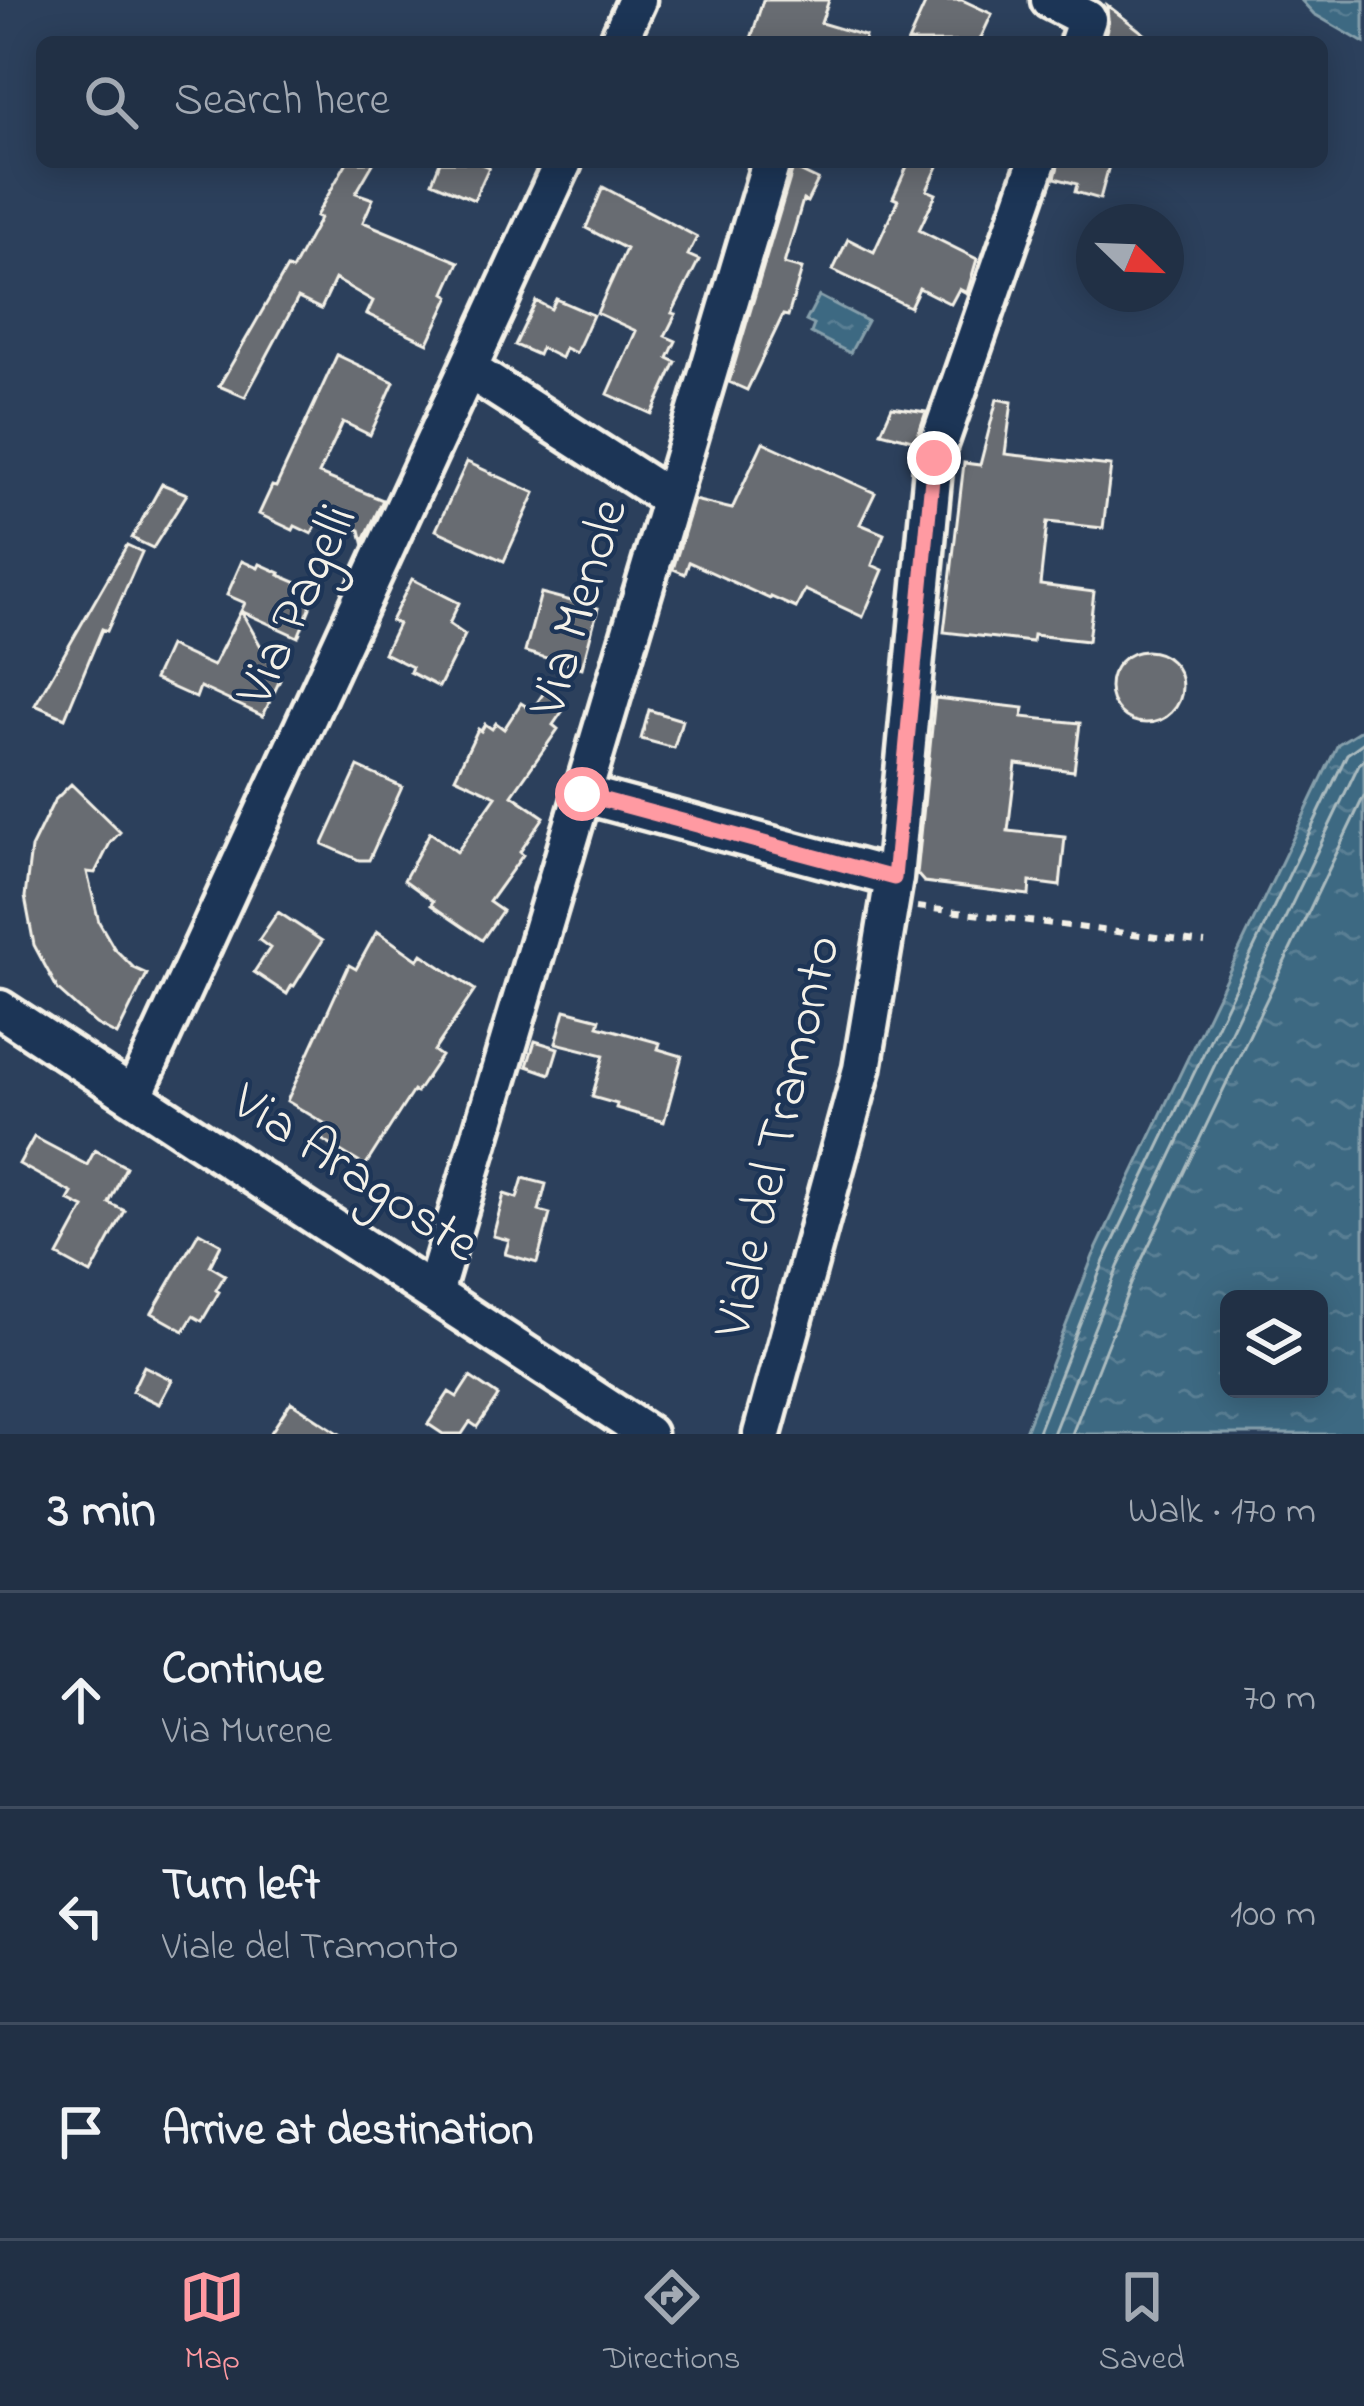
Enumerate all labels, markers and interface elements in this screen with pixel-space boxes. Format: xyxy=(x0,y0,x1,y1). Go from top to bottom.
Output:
search box xyxy=(36,36,1328,168)
icon: search xyxy=(78,69,144,135)
text: Search here xyxy=(174,69,390,135)
north arrow xyxy=(1076,204,1184,312)
route end xyxy=(907,431,961,485)
street label: Via Menole xyxy=(511,489,651,727)
street label: Via Pagelli xyxy=(218,493,380,721)
route start xyxy=(555,767,609,821)
street label: Viale del Tramonto xyxy=(696,928,864,1347)
street label: Via Aragoste xyxy=(213,1065,494,1286)
map controls xyxy=(1220,1290,1328,1398)
button: layers xyxy=(1220,1290,1328,1398)
text: 3 min xyxy=(48,1475,156,1550)
text: Walk · 170 m xyxy=(1128,1484,1316,1541)
text: Continue xyxy=(162,1638,323,1704)
icon: ahead xyxy=(48,1667,114,1733)
text: 70 m xyxy=(1243,1671,1316,1728)
text: Via Murene xyxy=(162,1704,332,1761)
text: Turn left xyxy=(162,1854,320,1920)
icon: left xyxy=(48,1883,114,1949)
text: 100 m xyxy=(1230,1887,1316,1944)
text: Viale del Tramonto xyxy=(162,1920,458,1977)
icon: arrive xyxy=(48,2099,114,2165)
text: Arrive at destination xyxy=(162,2099,533,2165)
tab: Map xyxy=(179,2264,245,2384)
tab: Directions xyxy=(603,2264,740,2384)
tab: Saved xyxy=(1099,2264,1185,2384)

